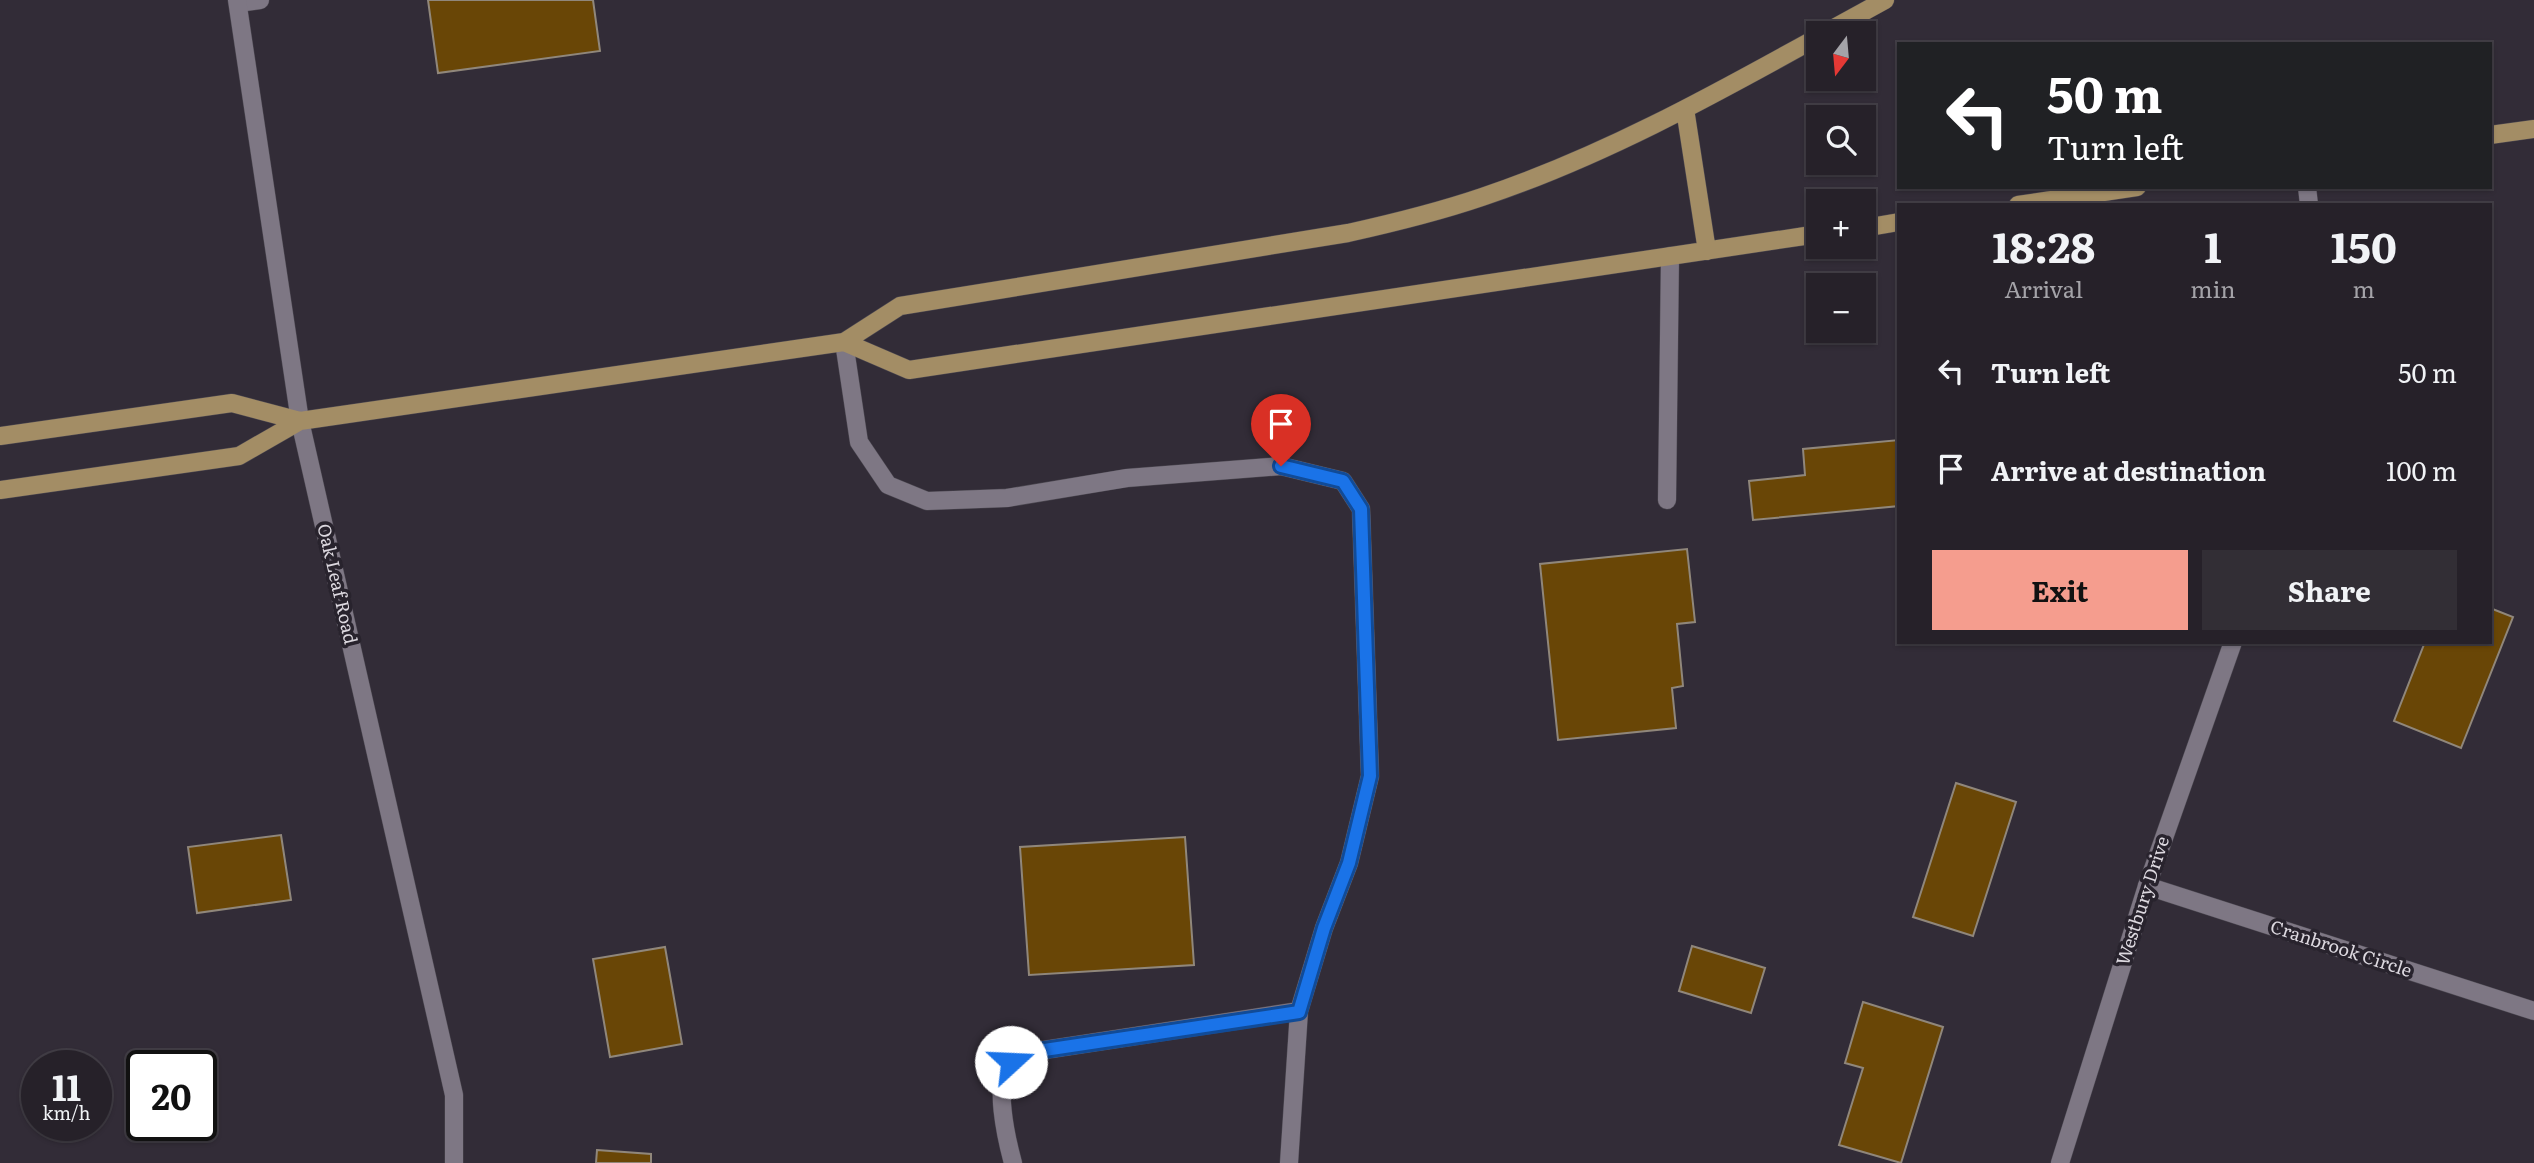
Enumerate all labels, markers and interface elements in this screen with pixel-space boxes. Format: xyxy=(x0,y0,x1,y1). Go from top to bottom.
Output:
north arrow xyxy=(1806,21,1876,91)
map controls xyxy=(1806,21,1876,343)
text: 50 m xyxy=(2047,55,2163,128)
icon: left xyxy=(1932,70,2023,161)
button: search xyxy=(1806,105,1876,175)
text: Turn left xyxy=(2047,122,2184,170)
button: + xyxy=(1806,189,1876,259)
text: 18:28 xyxy=(1992,214,2095,276)
text: 1 xyxy=(2204,214,2222,276)
text: 150 xyxy=(2331,214,2397,276)
text: Arrival xyxy=(2004,271,2083,305)
text: min xyxy=(2190,271,2236,305)
text: m xyxy=(2353,271,2375,305)
button: − xyxy=(1806,273,1876,343)
icon: left xyxy=(1932,352,1970,390)
text: Turn left xyxy=(1991,352,2110,391)
text: 50 m xyxy=(2398,352,2457,391)
pin xyxy=(1251,394,1311,466)
icon: arrive xyxy=(1262,405,1300,443)
icon: arrive xyxy=(1932,450,1970,488)
text: Arrive at destination xyxy=(1991,450,2266,489)
text: 100 m xyxy=(2386,450,2457,489)
street label: Oak Leaf Road xyxy=(312,521,365,646)
button: Exit xyxy=(1932,550,2188,630)
button: Share xyxy=(2202,550,2457,630)
street label: Westbury Drive xyxy=(2108,832,2175,969)
street label: Cranbrook Circle xyxy=(2267,912,2416,983)
position arrow xyxy=(974,1025,1048,1099)
speed limit sign: 20 xyxy=(126,1050,217,1141)
text: 11 xyxy=(52,1060,81,1112)
text: km/h xyxy=(43,1099,90,1126)

